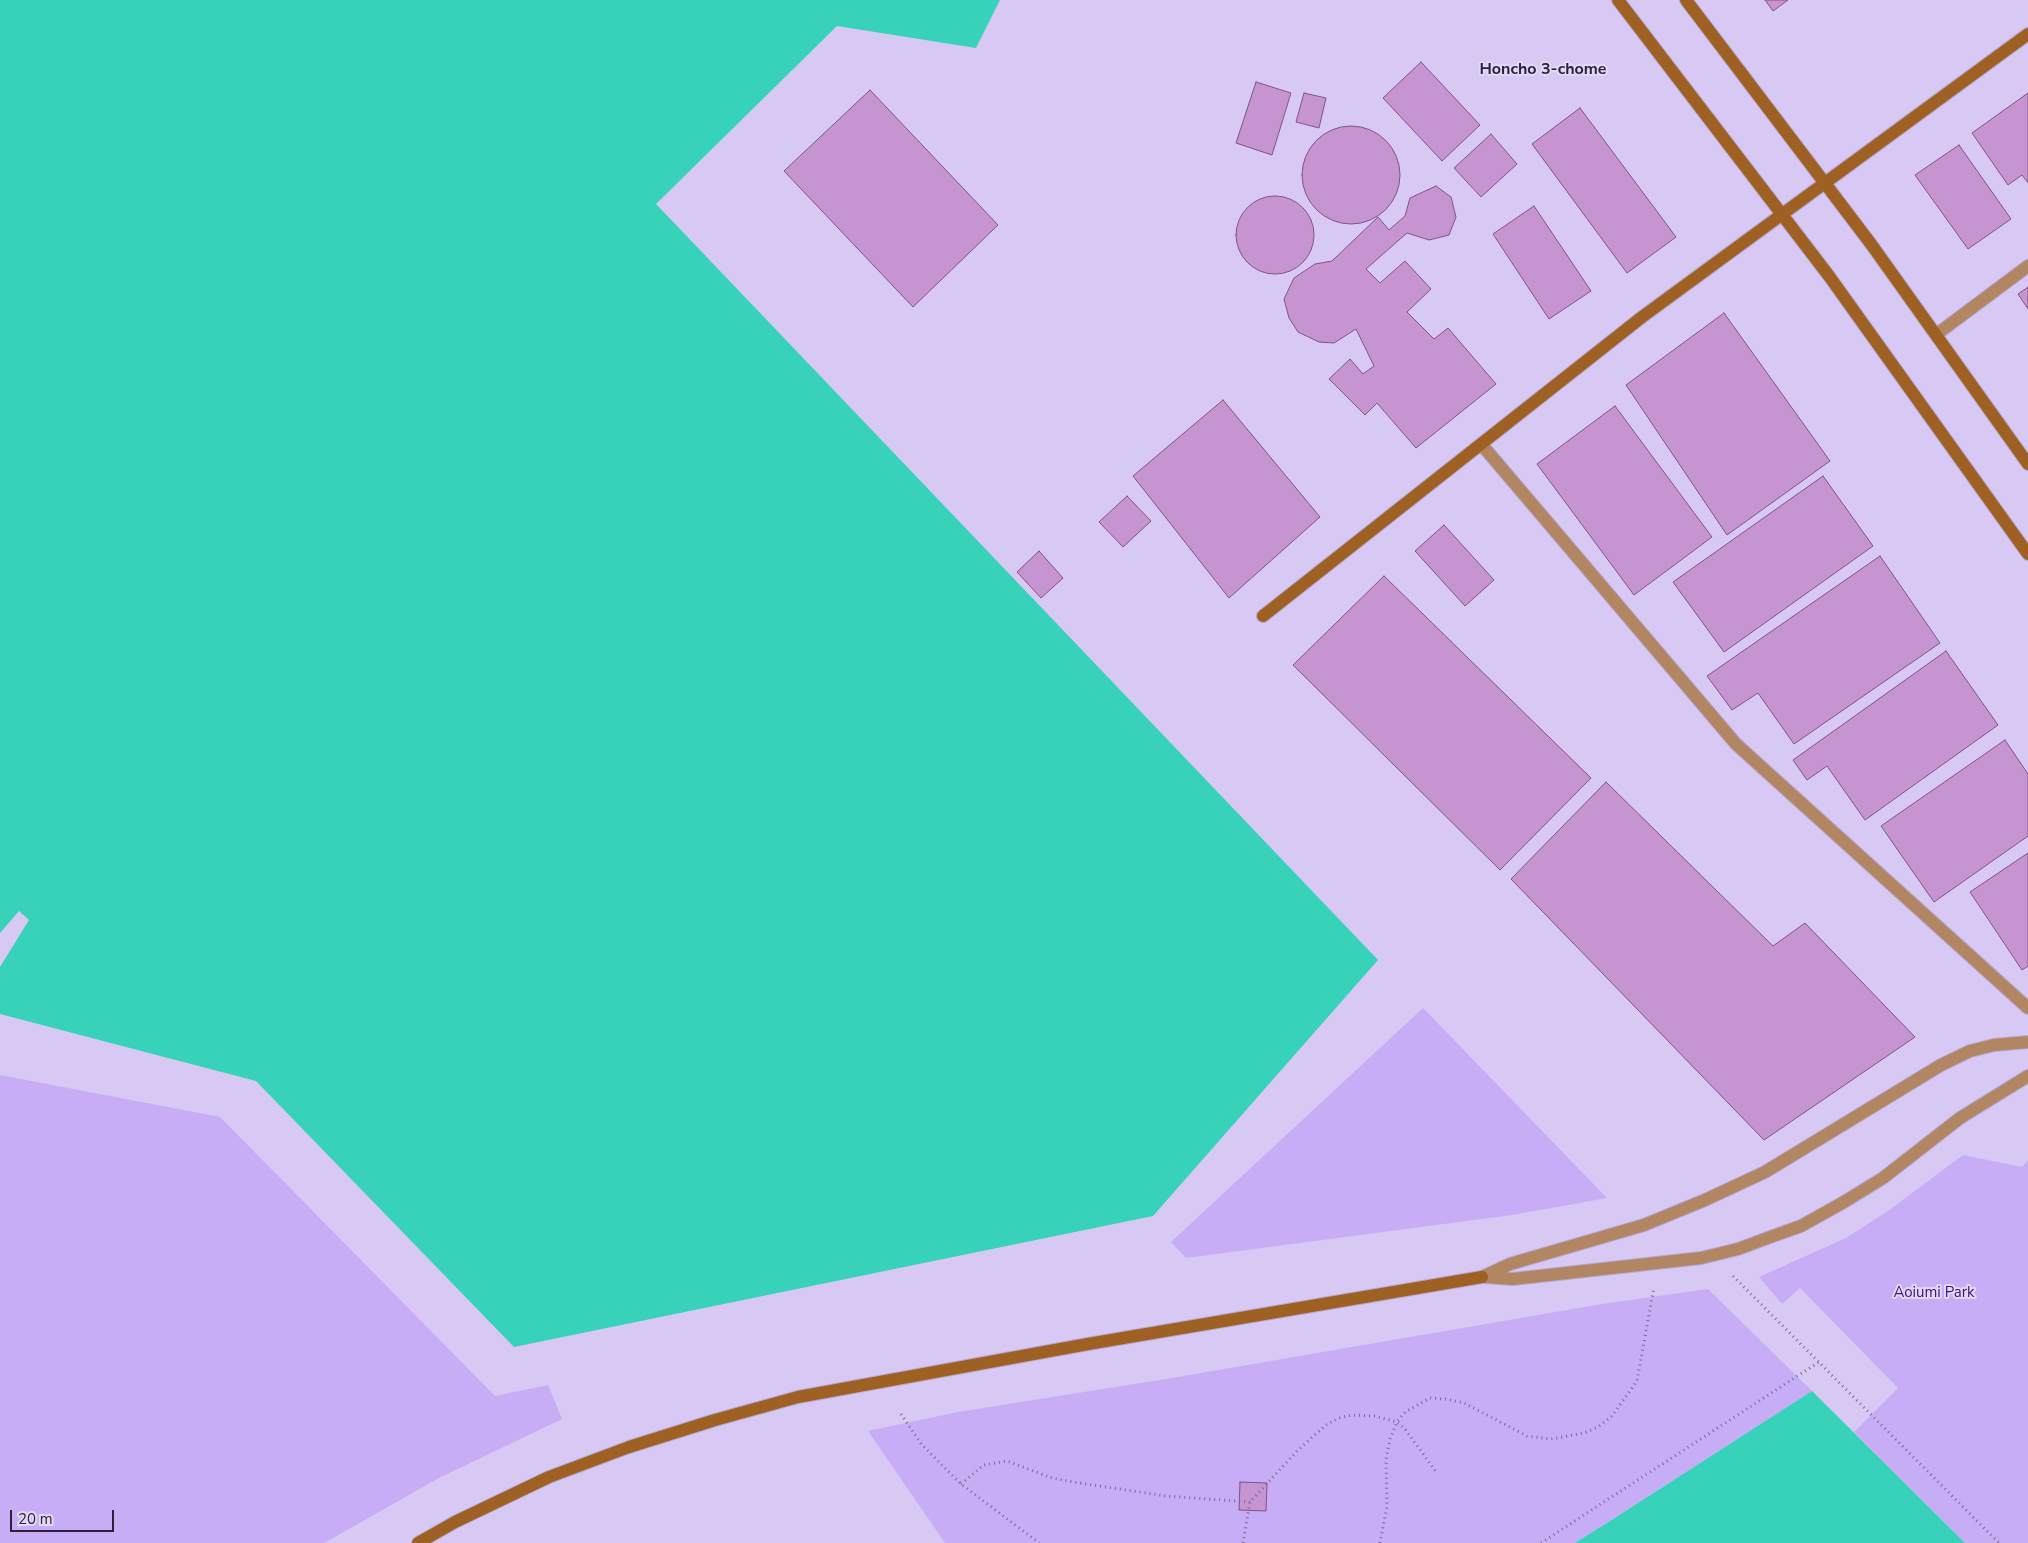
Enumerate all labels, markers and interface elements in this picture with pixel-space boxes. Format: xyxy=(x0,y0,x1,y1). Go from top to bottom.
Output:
district label: Honcho 3-chome xyxy=(1479,60,1607,80)
park label: Aoiumi Park xyxy=(1893,1284,1975,1302)
scale bar xyxy=(12,1500,116,1532)
text: 20 m xyxy=(18,1509,53,1529)

